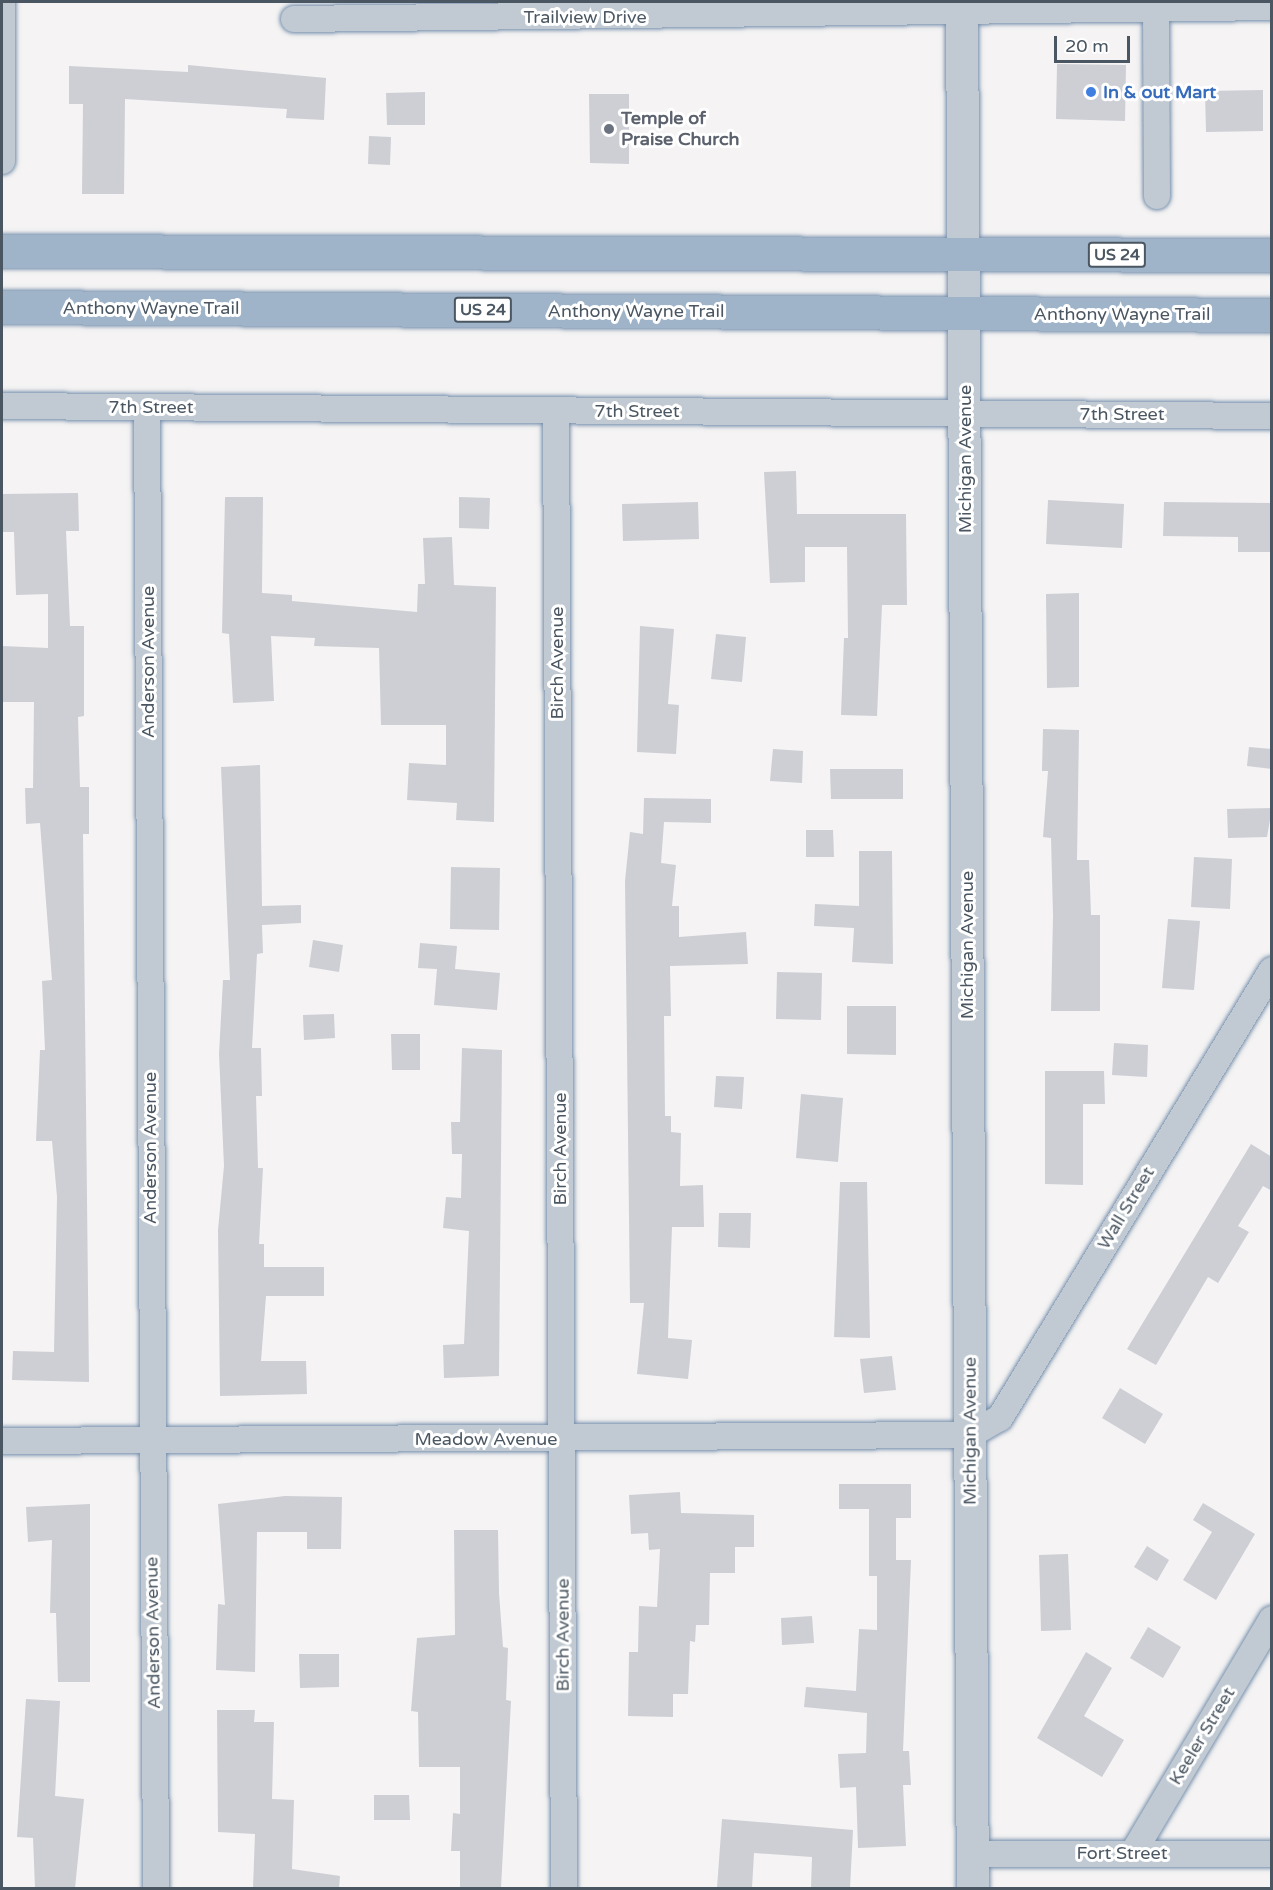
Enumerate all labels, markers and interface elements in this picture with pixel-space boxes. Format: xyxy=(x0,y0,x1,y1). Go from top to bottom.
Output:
street label: Trailview Drive xyxy=(523,6,647,28)
scale bar xyxy=(1057,24,1134,62)
text: 20 m xyxy=(1065,35,1109,57)
place label: In & out Mart xyxy=(1103,81,1216,103)
marker: In & out Mart xyxy=(1084,85,1098,99)
place label: Temple of Praise Church xyxy=(621,108,739,150)
marker: Temple of Praise Church xyxy=(602,122,616,136)
road number: US 24 xyxy=(1087,242,1147,268)
street label: Anthony Wayne Trail xyxy=(63,297,239,319)
road number: US 24 xyxy=(453,297,513,323)
street label: Anthony Wayne Trail xyxy=(548,300,724,322)
street label: Anthony Wayne Trail xyxy=(1034,303,1210,325)
street label: Michigan Avenue xyxy=(954,385,976,533)
street label: 7th Street xyxy=(108,396,194,418)
street label: 7th Street xyxy=(594,400,680,422)
street label: 7th Street xyxy=(1079,403,1165,425)
street label: Anderson Avenue xyxy=(137,586,159,738)
street label: Birch Avenue xyxy=(546,606,568,720)
street label: Michigan Avenue xyxy=(956,871,978,1019)
street label: Anderson Avenue xyxy=(139,1072,161,1224)
street label: Birch Avenue xyxy=(549,1092,571,1206)
street label: Wall Street xyxy=(1093,1163,1159,1253)
street label: Michigan Avenue xyxy=(959,1357,981,1505)
street label: Meadow Avenue xyxy=(415,1428,557,1450)
street label: Anderson Avenue xyxy=(141,1557,165,1709)
street label: Birch Avenue xyxy=(552,1578,574,1692)
street label: Keeler Street xyxy=(1164,1683,1240,1789)
street label: Fort Street xyxy=(1076,1842,1168,1864)

